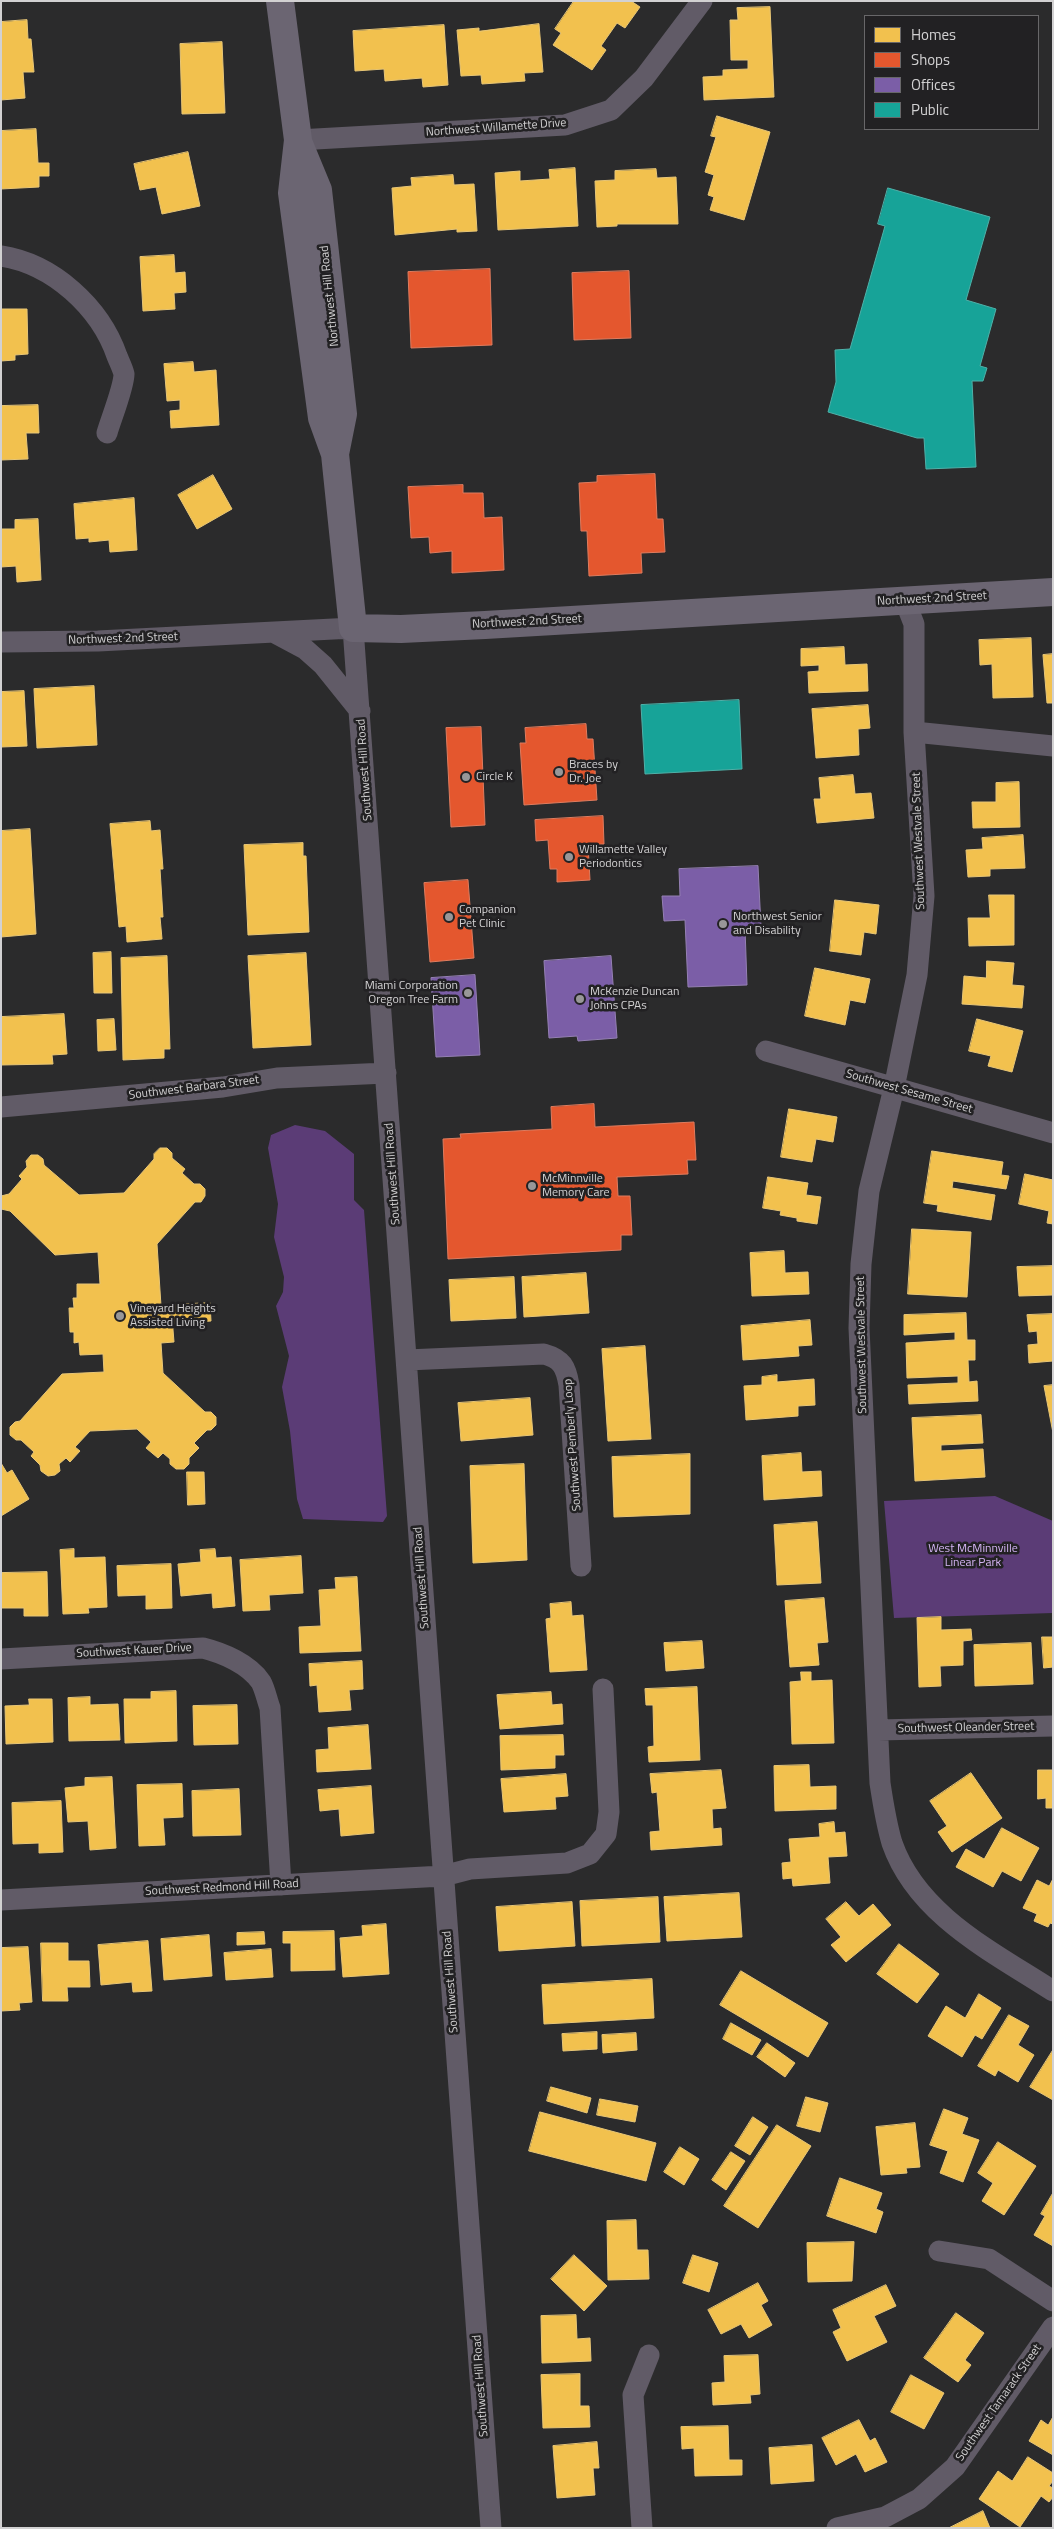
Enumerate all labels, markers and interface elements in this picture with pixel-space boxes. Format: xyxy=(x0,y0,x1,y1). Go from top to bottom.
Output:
legend xyxy=(864,15,1039,130)
text: Homes xyxy=(911,23,956,46)
text: Shops xyxy=(911,48,950,71)
text: Offices xyxy=(911,73,955,96)
text: Public xyxy=(911,98,949,121)
street label: Northwest Willamette Drive xyxy=(425,116,567,140)
street label: Northwest Hill Road xyxy=(318,245,342,347)
street label: Northwest 2nd Street xyxy=(877,589,987,609)
street label: Northwest 2nd Street xyxy=(472,612,582,632)
street label: Northwest 2nd Street xyxy=(68,630,178,648)
street label: Southwest Hill Road xyxy=(354,718,376,822)
place label: Braces by Dr. Joe xyxy=(569,758,618,786)
marker: Braces by Dr. Joe xyxy=(553,766,565,778)
place label: Circle K xyxy=(476,770,513,784)
marker: Circle K xyxy=(460,771,472,783)
street label: Southwest Westvale Street xyxy=(909,772,929,910)
place label: Willamette Valley Periodontics xyxy=(579,843,667,871)
marker: Willamette Valley Periodontics xyxy=(563,851,575,863)
place label: Companion Pet Clinic xyxy=(459,903,516,931)
place label: Northwest Senior and Disability xyxy=(733,910,822,938)
marker: Companion Pet Clinic xyxy=(443,911,455,923)
marker: Northwest Senior and Disability xyxy=(717,918,729,930)
place label: Miami Corporation Oregon Tree Farm xyxy=(365,979,458,1007)
place label: McKenzie Duncan Johns CPAs xyxy=(590,985,679,1013)
marker: Miami Corporation Oregon Tree Farm xyxy=(462,987,474,999)
marker: McKenzie Duncan Johns CPAs xyxy=(574,993,586,1005)
street label: Southwest Sesame Street xyxy=(844,1067,974,1117)
street label: Southwest Barbara Street xyxy=(128,1073,260,1103)
street label: Southwest Hill Road xyxy=(382,1122,404,1226)
place label: McMinnville Memory Care xyxy=(542,1172,610,1200)
marker: McMinnville Memory Care xyxy=(526,1180,538,1192)
street label: Southwest Westvale Street xyxy=(854,1276,870,1414)
place label: Vineyard Heights Assisted Living xyxy=(130,1302,216,1330)
marker: Vineyard Heights Assisted Living xyxy=(114,1310,126,1322)
street label: Southwest Pemberly Loop xyxy=(561,1378,585,1512)
street label: Southwest Hill Road xyxy=(411,1526,433,1630)
park label: West McMinnville Linear Park xyxy=(928,1542,1018,1570)
street label: Southwest Kauer Drive xyxy=(76,1641,192,1661)
street label: Southwest Oleander Street xyxy=(898,1720,1034,1736)
street label: Southwest Redmond Hill Road xyxy=(145,1877,299,1899)
street label: Southwest Hill Road xyxy=(440,1930,462,2034)
street label: Southwest Hill Road xyxy=(470,2334,492,2438)
street label: Southwest Tamarack Street xyxy=(953,2342,1045,2464)

